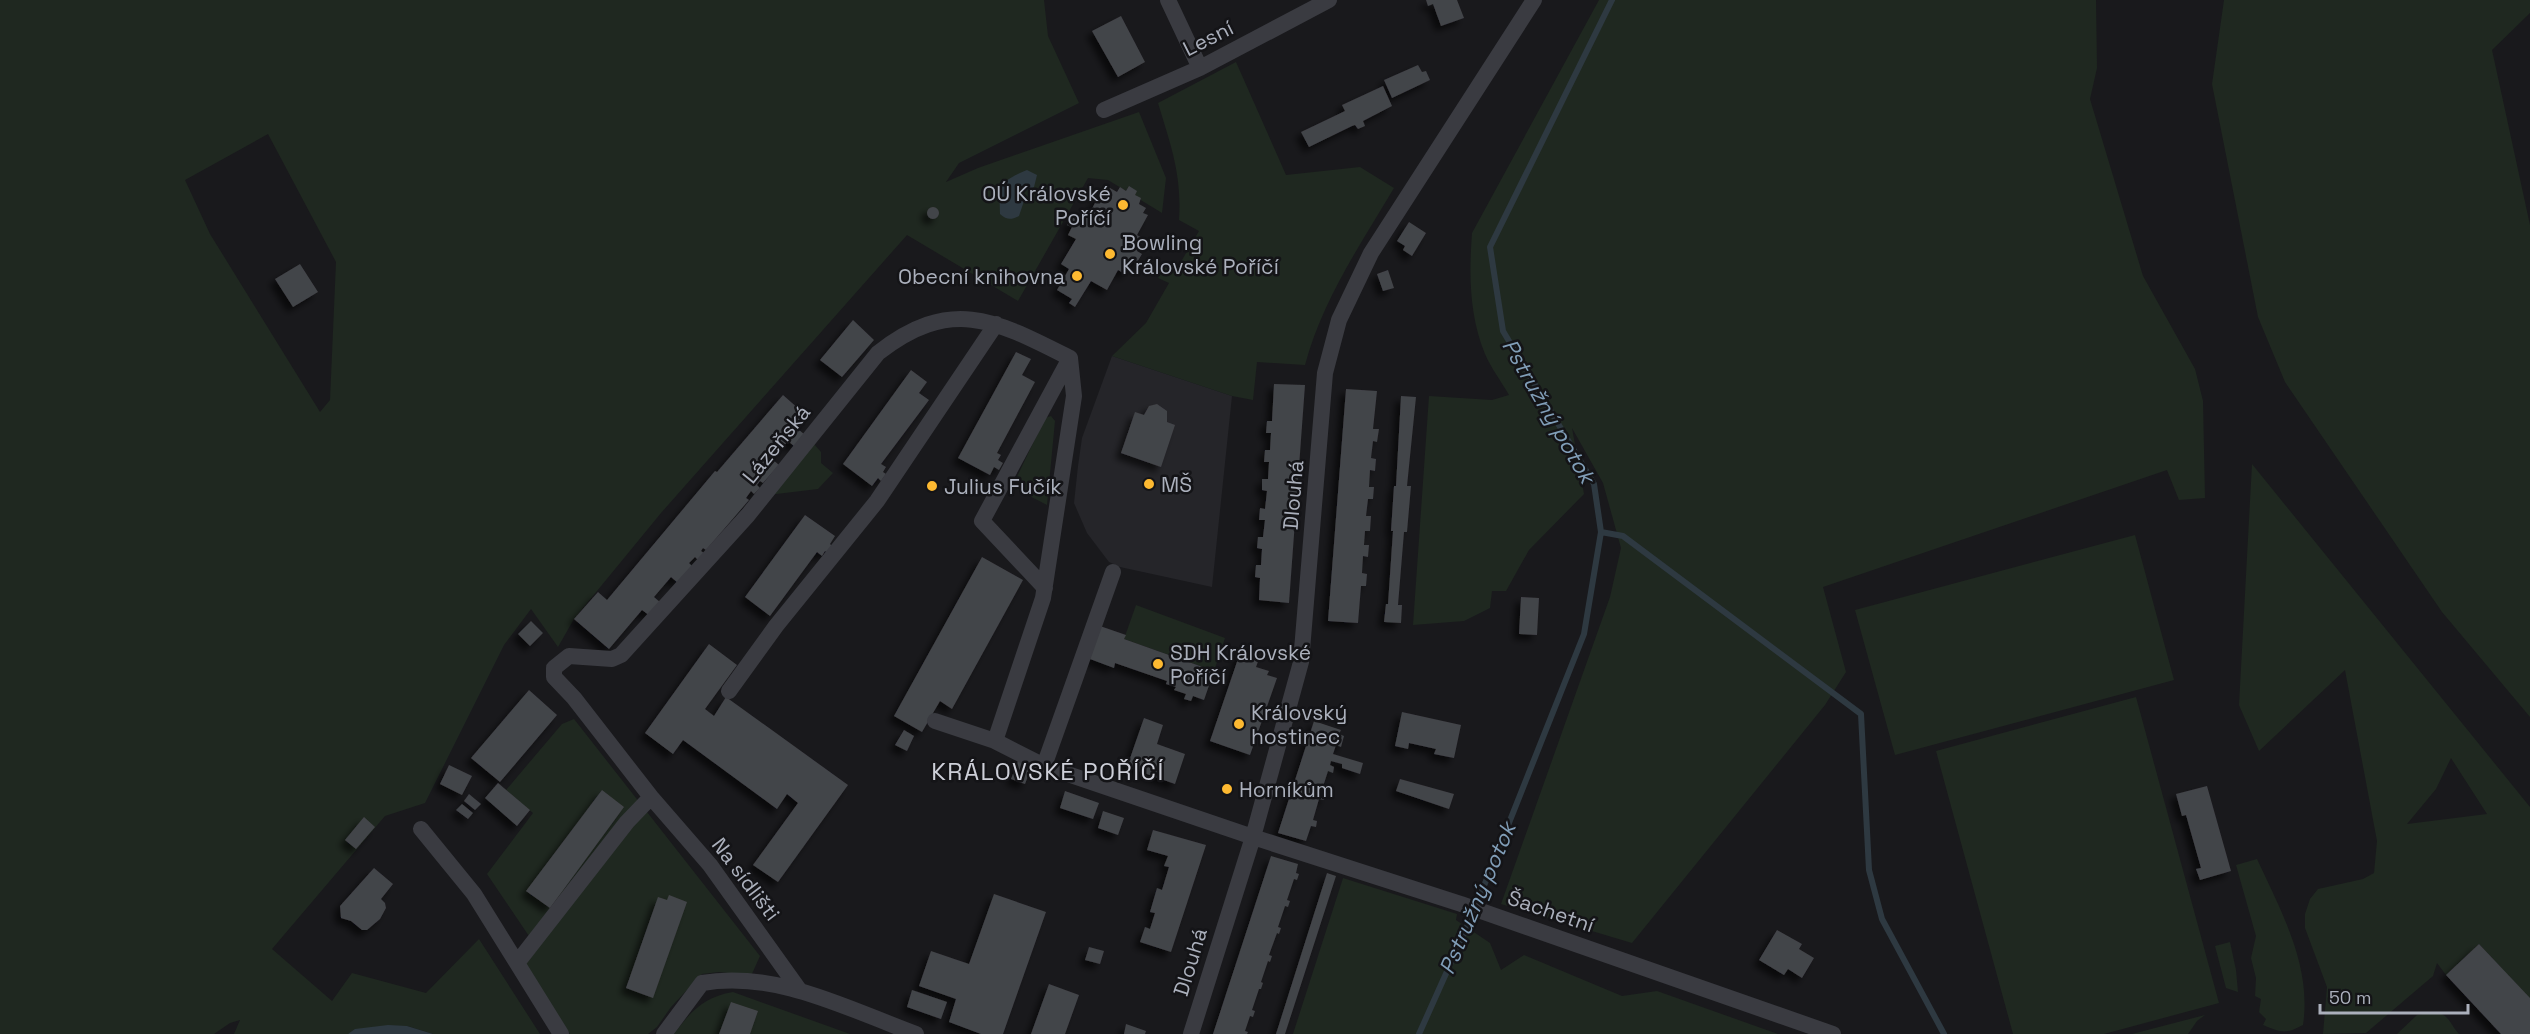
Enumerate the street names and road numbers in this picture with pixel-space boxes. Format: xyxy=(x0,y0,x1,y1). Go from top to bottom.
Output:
street label: Lesní xyxy=(1178,14,1238,62)
street label: Lázeňská xyxy=(736,399,816,489)
street label: Dlouhá xyxy=(1277,459,1309,531)
street label: Na sídlišti xyxy=(706,832,786,926)
street label: Šachetní xyxy=(1504,884,1599,939)
street label: Dlouhá xyxy=(1167,925,1213,999)

